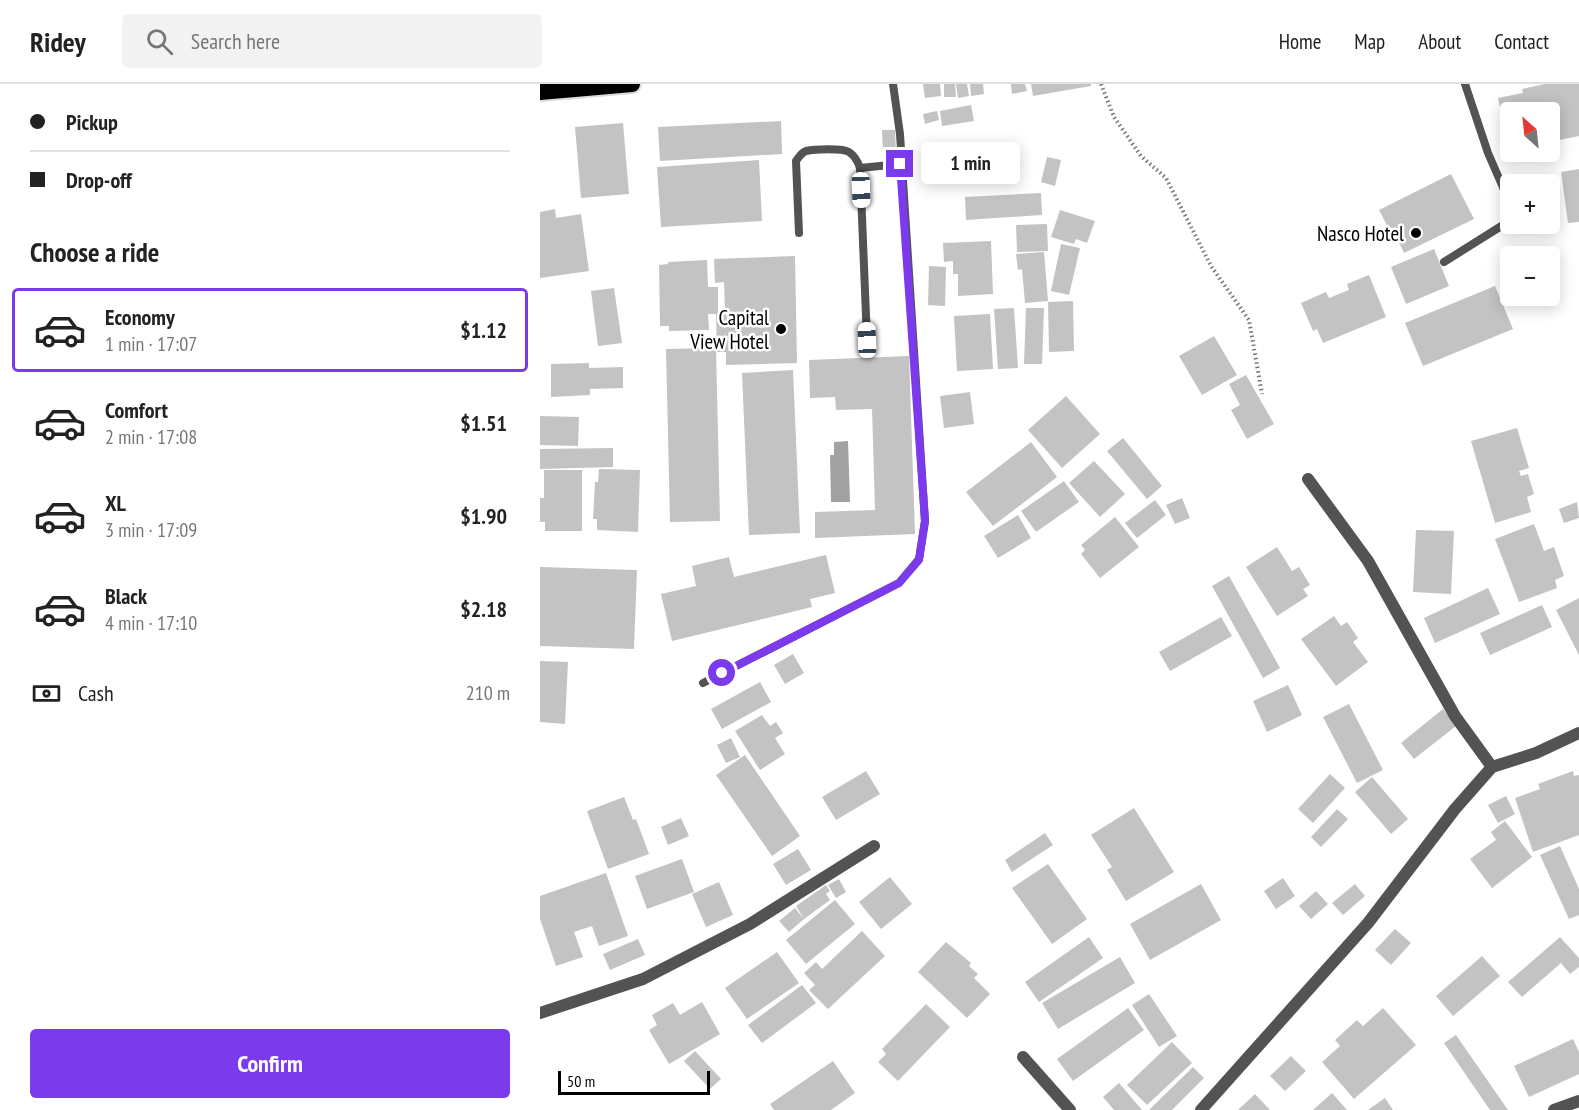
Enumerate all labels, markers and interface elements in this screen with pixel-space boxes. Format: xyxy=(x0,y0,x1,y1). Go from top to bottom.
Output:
search box xyxy=(122,14,542,68)
text: Ridey xyxy=(30,23,86,60)
icon: search xyxy=(143,25,176,58)
text: Search here xyxy=(191,27,280,55)
text: Home xyxy=(1279,28,1321,55)
text: Map xyxy=(1354,28,1385,55)
text: About xyxy=(1418,28,1461,55)
text: Contact xyxy=(1494,28,1549,55)
north arrow xyxy=(1500,102,1560,162)
map controls xyxy=(1500,102,1560,306)
text: Pickup xyxy=(66,108,118,136)
callout: 1 min xyxy=(921,143,1020,185)
route end xyxy=(886,150,913,177)
text: 1 min xyxy=(950,150,991,176)
text: Drop-off xyxy=(66,166,132,194)
car xyxy=(851,172,871,208)
button: + xyxy=(1500,174,1560,234)
place label: Nasco Hotel xyxy=(1317,220,1404,247)
marker: Nasco Hotel xyxy=(1409,226,1423,240)
text: Choose a ride xyxy=(30,235,159,269)
button: − xyxy=(1500,246,1560,306)
icon: car xyxy=(33,303,87,357)
text: Economy xyxy=(105,303,175,331)
place label: Capital View Hotel xyxy=(689,304,769,355)
text: $1.12 xyxy=(460,316,507,344)
marker: Capital View Hotel xyxy=(774,322,788,336)
car xyxy=(857,322,877,358)
text: 1 min · 17:07 xyxy=(105,331,197,357)
icon: car xyxy=(33,396,87,450)
text: Comfort xyxy=(105,396,168,424)
text: $1.51 xyxy=(460,409,507,437)
text: 2 min · 17:08 xyxy=(105,424,197,450)
icon: car xyxy=(33,489,87,543)
text: XL xyxy=(105,489,126,517)
text: $1.90 xyxy=(460,502,507,530)
text: 3 min · 17:09 xyxy=(105,517,197,543)
icon: car xyxy=(33,582,87,636)
text: Black xyxy=(105,582,147,610)
text: $2.18 xyxy=(460,595,507,623)
text: 4 min · 17:10 xyxy=(105,610,197,636)
route start xyxy=(708,659,735,686)
icon: cash xyxy=(30,677,63,710)
text: Cash xyxy=(78,679,114,707)
text: 210 m xyxy=(466,680,510,706)
button: Confirm xyxy=(30,1029,510,1098)
scale bar xyxy=(558,1068,710,1096)
text: 50 m xyxy=(567,1071,595,1091)

